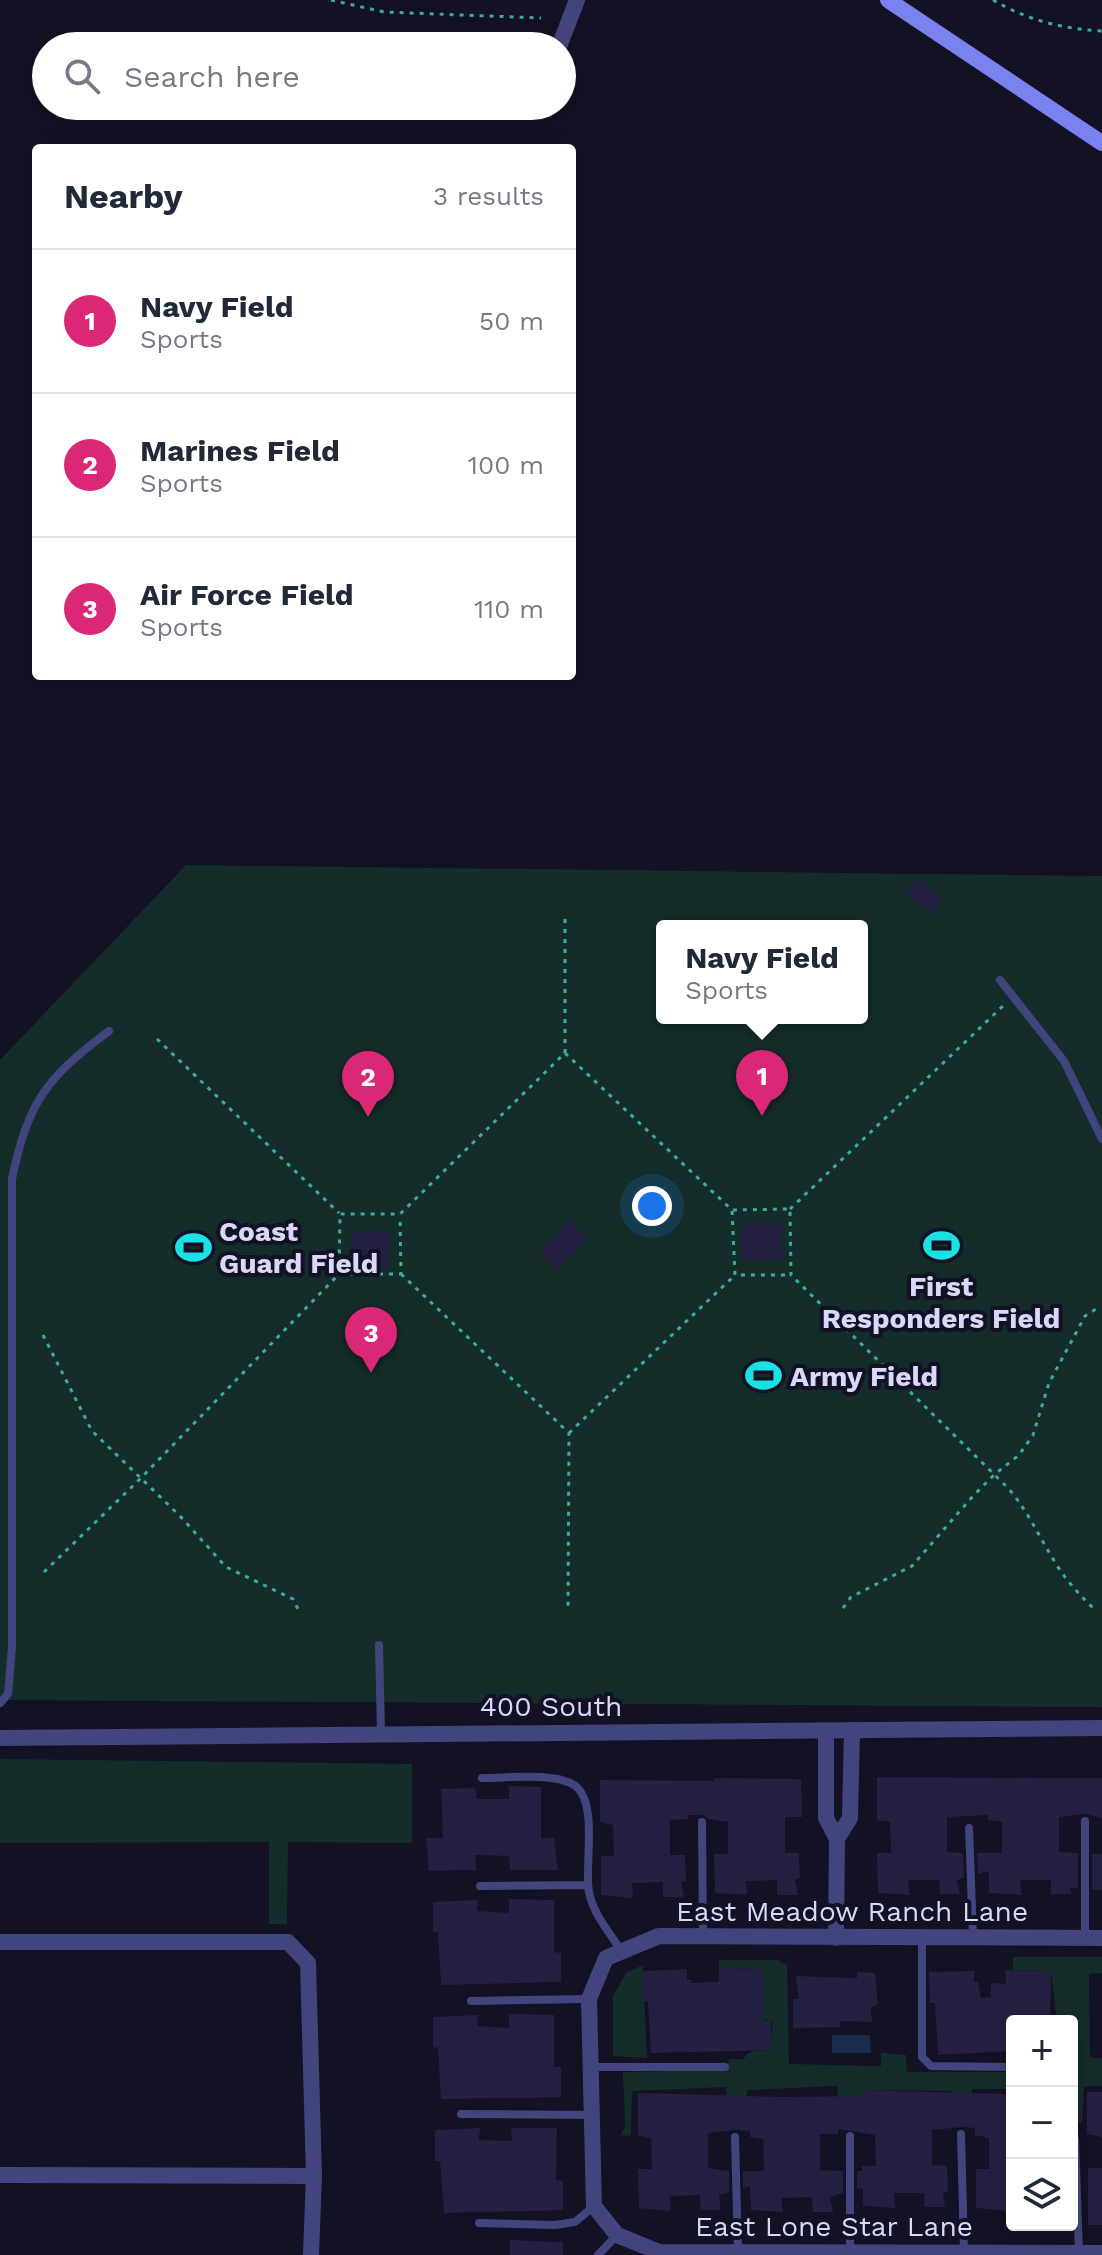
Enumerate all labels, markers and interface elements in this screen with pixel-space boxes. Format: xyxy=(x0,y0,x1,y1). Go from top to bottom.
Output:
search box xyxy=(32,32,576,120)
icon: search xyxy=(60,54,104,98)
text: Search here xyxy=(124,59,300,94)
text: Nearby xyxy=(64,176,183,216)
text: 3 results xyxy=(433,181,544,211)
text: Navy Field xyxy=(140,289,294,324)
text: 1 xyxy=(84,306,96,336)
text: 50 m xyxy=(479,306,544,336)
text: Sports xyxy=(140,324,223,354)
text: Marines Field xyxy=(140,433,340,468)
text: 2 xyxy=(82,450,98,480)
text: 100 m xyxy=(468,450,544,480)
text: Sports xyxy=(140,468,223,498)
text: Air Force Field xyxy=(140,577,354,612)
text: 3 xyxy=(82,594,98,624)
text: 110 m xyxy=(474,594,544,624)
text: Sports xyxy=(140,612,223,642)
popup xyxy=(656,920,868,1024)
text: Navy Field xyxy=(685,940,839,975)
text: Sports xyxy=(685,975,768,1005)
pin: 1 xyxy=(736,1050,788,1116)
pin: 2 xyxy=(342,1051,394,1117)
your location xyxy=(632,1186,672,1226)
place label: Coast Guard Field xyxy=(219,1215,378,1280)
sports icon: First Responders Field xyxy=(922,1227,960,1265)
sports icon: Coast Guard Field xyxy=(174,1228,212,1266)
place label: First Responders Field xyxy=(822,1270,1060,1335)
pin: 3 xyxy=(345,1307,397,1373)
sports icon: Army Field xyxy=(745,1357,783,1395)
place label: Army Field xyxy=(790,1360,938,1393)
street label: 400 South xyxy=(480,1690,622,1723)
street label: East Meadow Ranch Lane xyxy=(676,1895,1028,1928)
map controls xyxy=(1006,2015,1078,2231)
button: + xyxy=(1006,2015,1078,2087)
button: − xyxy=(1006,2087,1078,2159)
button: layers xyxy=(1006,2159,1078,2231)
street label: East Lone Star Lane xyxy=(695,2210,973,2243)

